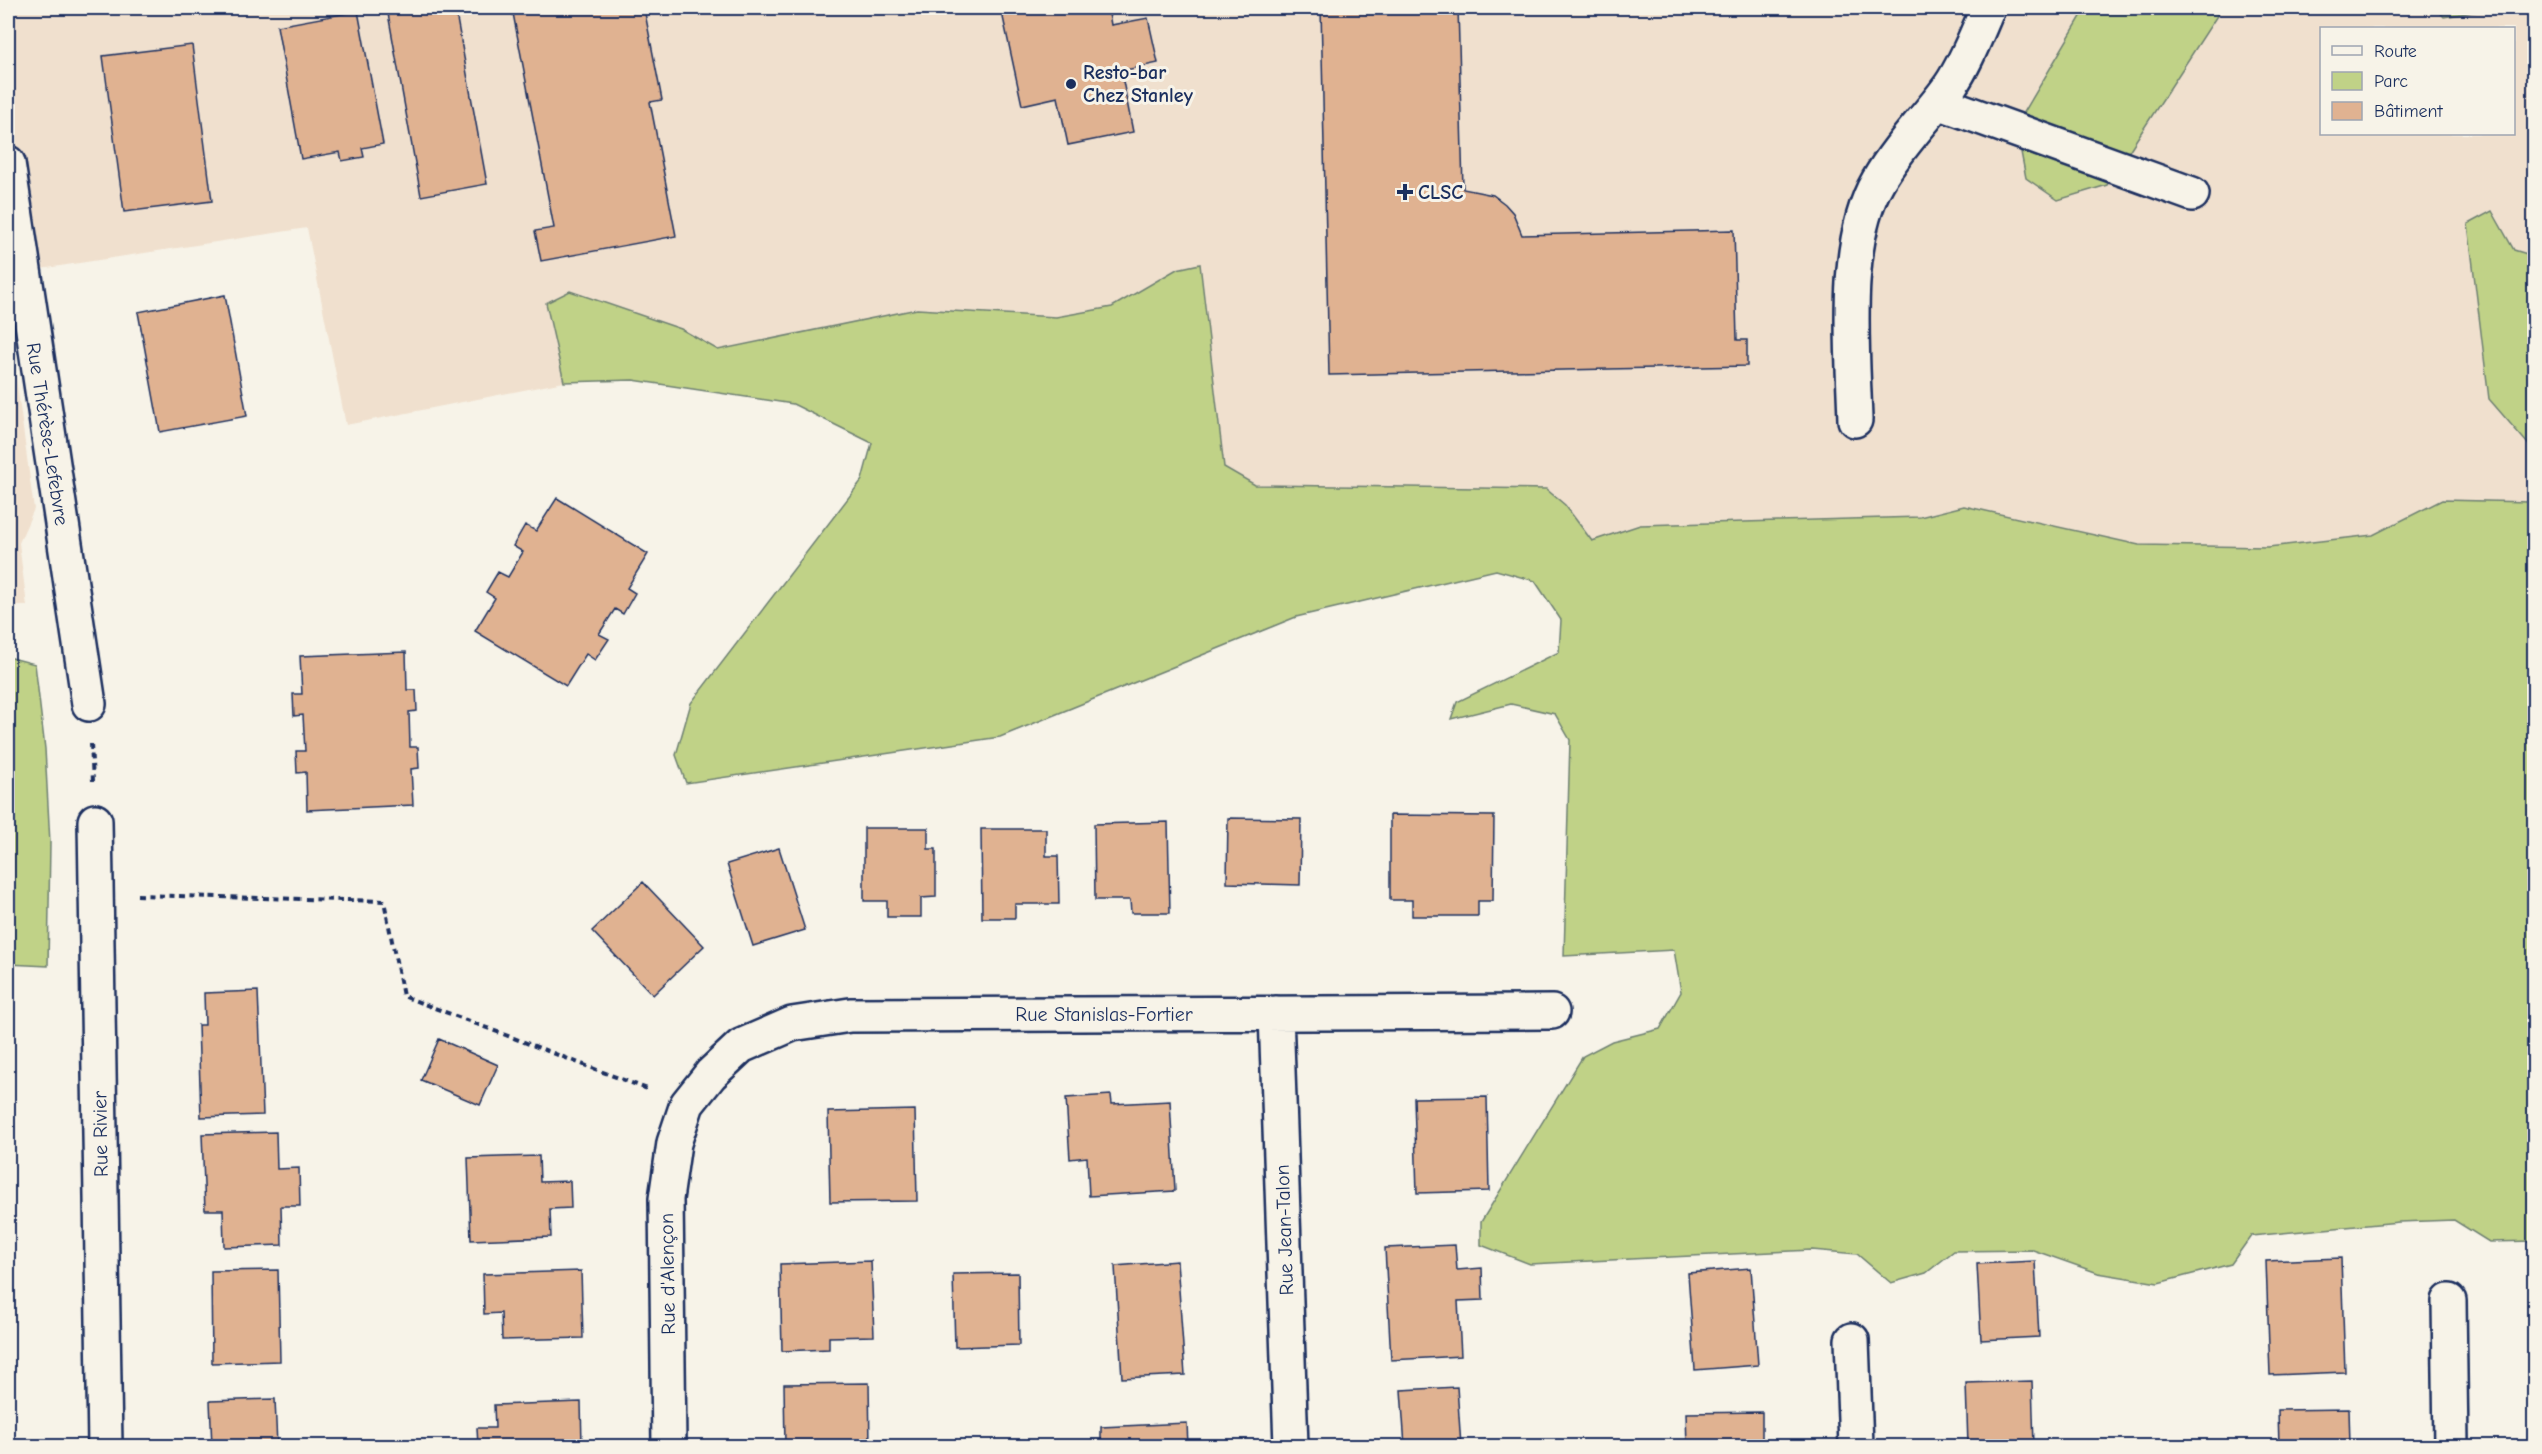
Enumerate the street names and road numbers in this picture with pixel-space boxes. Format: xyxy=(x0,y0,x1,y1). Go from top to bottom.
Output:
street label: Rue Thérèse-Lefebvre xyxy=(22,341,73,527)
street label: Rue Stanislas-Fortier xyxy=(1015,1003,1193,1026)
street label: Rue Rivier xyxy=(88,1091,113,1177)
street label: Rue Jean-Talon xyxy=(1271,1164,1298,1296)
street label: Rue d'Alençon xyxy=(655,1213,680,1335)

